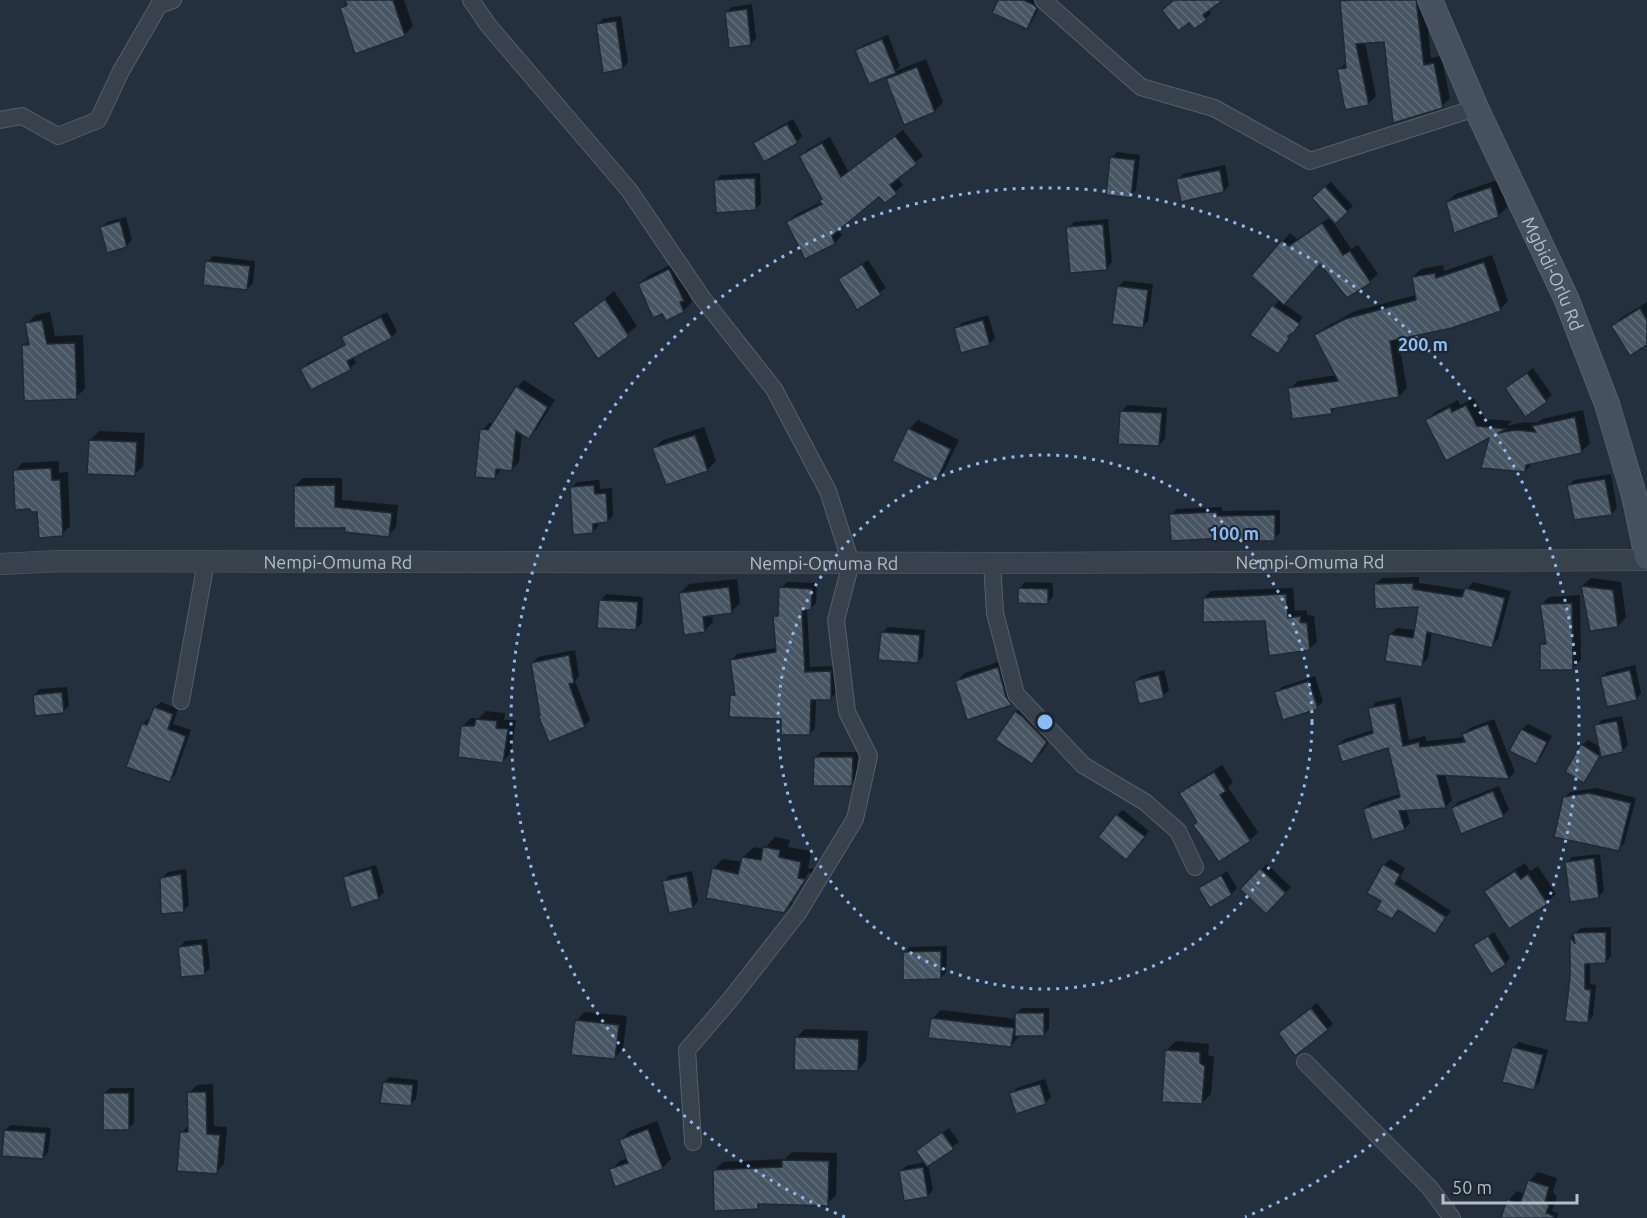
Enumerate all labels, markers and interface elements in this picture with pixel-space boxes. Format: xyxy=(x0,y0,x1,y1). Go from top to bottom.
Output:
street label: Mgbidi-Orlu Rd xyxy=(1519,213,1587,333)
text: 200 m xyxy=(1398,334,1448,354)
text: 100 m xyxy=(1209,523,1259,543)
street label: Nempi-Omuma Rd xyxy=(263,551,412,572)
street label: Nempi-Omuma Rd xyxy=(1235,551,1384,572)
street label: Nempi-Omuma Rd xyxy=(749,552,898,573)
centre of rings xyxy=(1035,712,1055,732)
scale bar xyxy=(1443,1167,1576,1205)
text: 50 m xyxy=(1452,1177,1492,1197)

